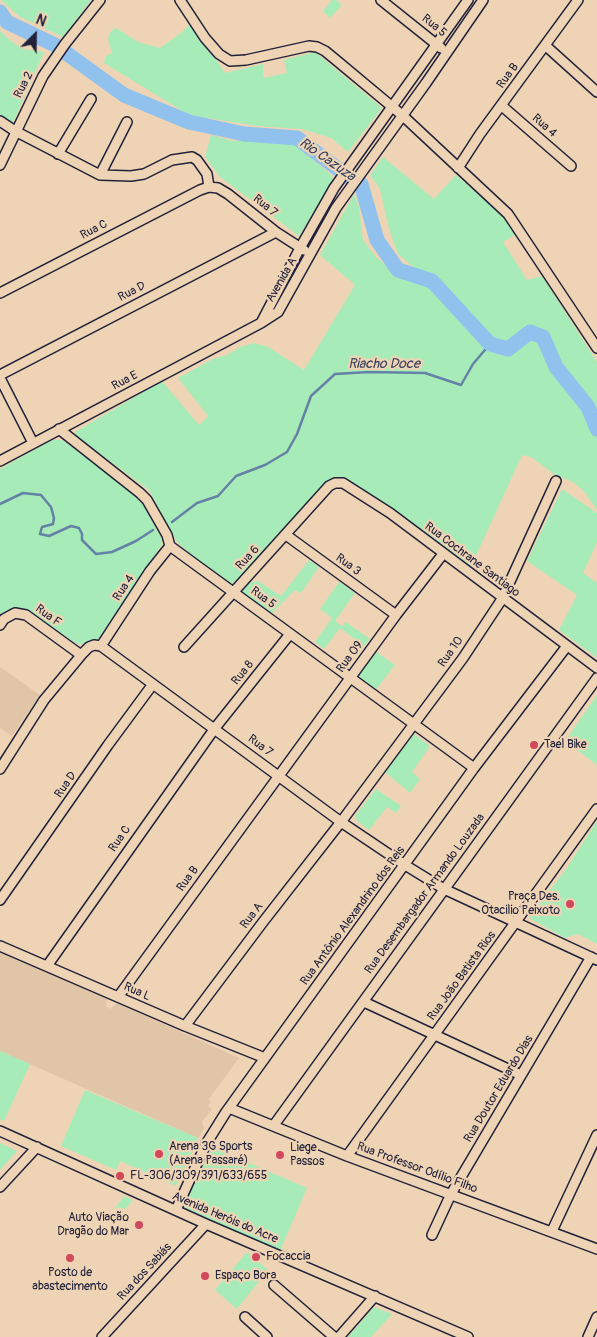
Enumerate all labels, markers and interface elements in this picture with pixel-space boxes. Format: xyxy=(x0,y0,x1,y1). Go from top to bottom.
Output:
north arrow xyxy=(10,10,60,60)
text: N xyxy=(33,11,49,30)
street label: Rua 5 xyxy=(419,12,449,40)
street label: Rua B xyxy=(494,60,522,92)
street label: Rua 2 xyxy=(11,69,37,101)
street label: Rua 4 xyxy=(529,111,559,141)
water label: Rio Cazuza xyxy=(296,135,358,185)
street label: Rua 7 xyxy=(250,192,280,220)
street label: Rua C xyxy=(78,217,110,243)
street label: Avenida A xyxy=(264,255,300,305)
street label: Rua D xyxy=(116,279,148,305)
water label: Riacho Doce xyxy=(348,356,420,372)
street label: Rua E xyxy=(110,368,140,394)
street label: Rua Cochrane Santiago xyxy=(422,520,522,600)
street label: Rua 6 xyxy=(233,543,263,573)
street label: Rua 3 xyxy=(332,551,364,579)
street label: Rua 4 xyxy=(110,572,138,604)
street label: Rua 5 xyxy=(248,584,278,612)
street label: Rua F xyxy=(32,602,64,630)
street label: Rua 10 xyxy=(435,634,467,670)
street label: Rua 09 xyxy=(334,638,366,676)
street label: Rua 8 xyxy=(229,658,257,688)
street label: Rua 7 xyxy=(245,732,275,760)
place label: Tael Bike xyxy=(544,738,587,752)
marker: Tael Bike xyxy=(528,739,540,751)
street label: Rua D xyxy=(52,769,80,801)
street label: Rua Desembargador Armando Louzada xyxy=(362,811,488,977)
street label: Rua C xyxy=(106,823,134,855)
street label: Rua Antônio Alexandrino dos Reis xyxy=(298,844,408,988)
street label: Rua B xyxy=(174,863,202,895)
place label: Praça Des. Otacilio Peixoto xyxy=(481,890,560,918)
marker: Praça Des. Otacilio Peixoto xyxy=(564,898,576,910)
street label: Rua A xyxy=(238,900,266,932)
street label: Rua João Batista Rios xyxy=(425,929,499,1023)
street label: Rua L xyxy=(121,980,153,1004)
street label: Rua Doutor Eduardo Dias xyxy=(461,1033,537,1145)
street label: Rua Professor Odílio Filho xyxy=(355,1139,479,1197)
place label: Arena 3G Sports (Arena Passaré) xyxy=(169,1140,252,1168)
place label: Liege Passos xyxy=(290,1141,324,1169)
marker: Arena 3G Sports (Arena Passaré) xyxy=(153,1148,165,1160)
marker: Liege Passos xyxy=(274,1149,286,1161)
place label: FL-306/309/391/633/655 xyxy=(130,1169,267,1183)
marker: FL-306/309/391/633/655 xyxy=(114,1170,126,1182)
street label: Avenida Heróis do Acre xyxy=(170,1189,280,1247)
place label: Auto Viação Dragão do Mar xyxy=(57,1211,129,1239)
marker: Auto Viação Dragão do Mar xyxy=(133,1219,145,1231)
street label: Rua dos Sabiás xyxy=(115,1240,175,1304)
place label: Focaccia xyxy=(266,1250,311,1264)
marker: Focaccia xyxy=(250,1251,262,1263)
marker: Posto de abastecimento xyxy=(64,1252,76,1264)
place label: Posto de abastecimento xyxy=(32,1266,108,1294)
place label: Espaço Bora xyxy=(215,1269,276,1283)
marker: Espaço Bora xyxy=(199,1270,211,1282)

